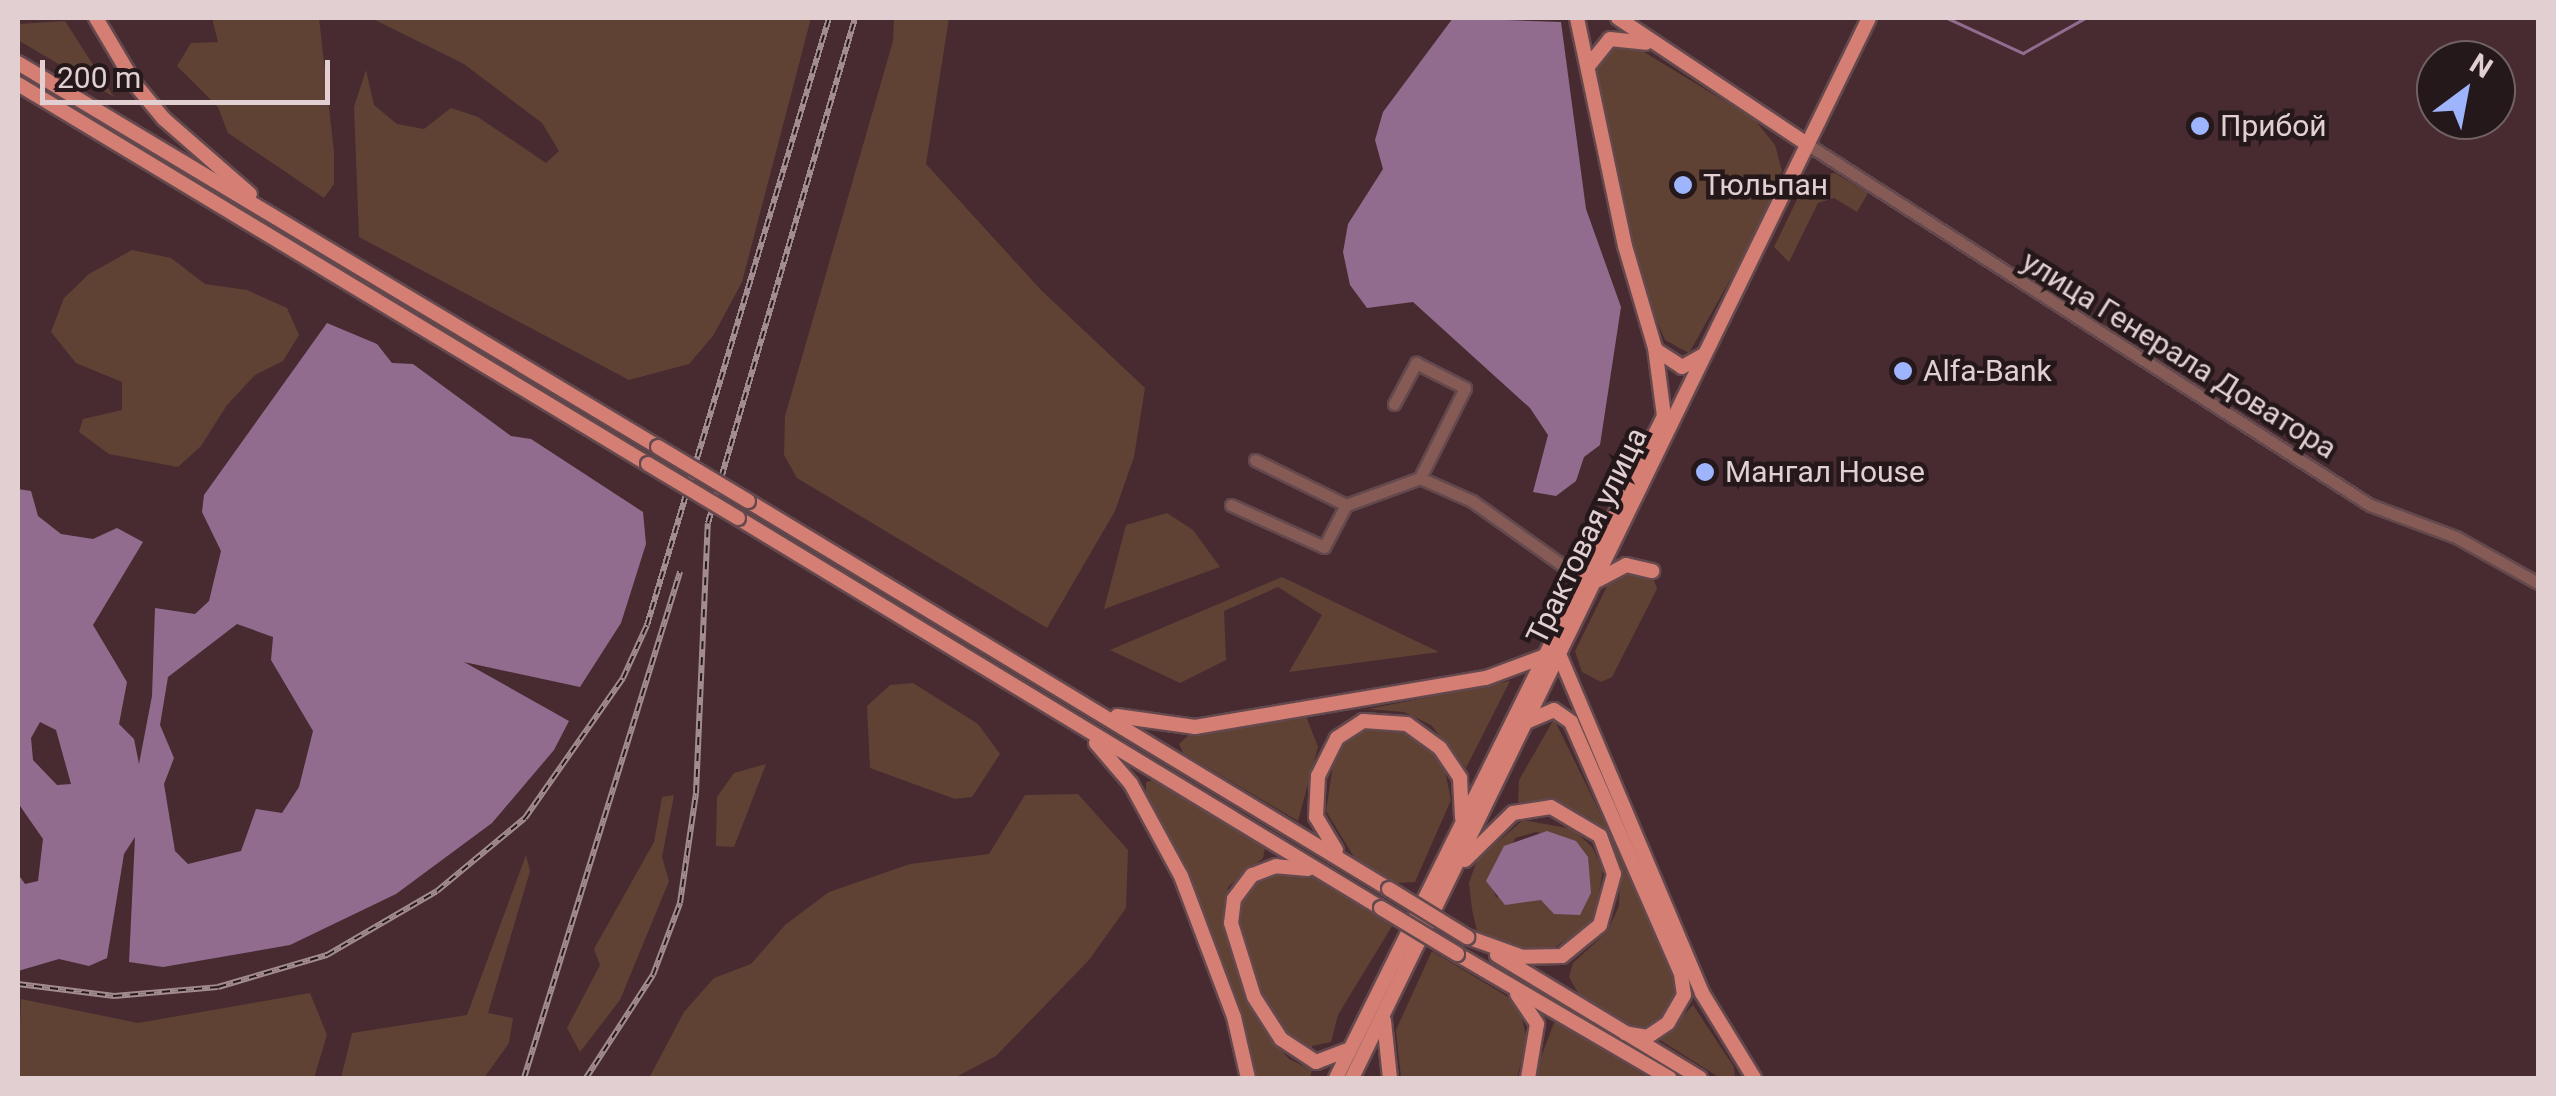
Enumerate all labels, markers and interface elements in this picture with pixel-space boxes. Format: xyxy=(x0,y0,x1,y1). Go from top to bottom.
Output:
scale bar xyxy=(45,40,335,102)
north arrow xyxy=(2416,40,2516,140)
text: N xyxy=(2464,47,2498,85)
text: 200 m xyxy=(57,60,141,95)
place label: Прибой xyxy=(2220,108,2327,144)
marker: Прибой xyxy=(2189,115,2211,137)
place label: Тюльпан xyxy=(1703,167,1828,203)
marker: Тюльпан xyxy=(1672,174,1694,196)
street label: улица Генерала Доватора xyxy=(2015,243,2343,467)
place label: Alfa-Bank xyxy=(1923,353,2052,389)
marker: Alfa-Bank xyxy=(1892,360,1914,382)
street label: Трактовая улица xyxy=(1519,422,1655,650)
place label: Мангал House xyxy=(1725,454,1925,490)
marker: Мангал House xyxy=(1694,461,1716,483)

